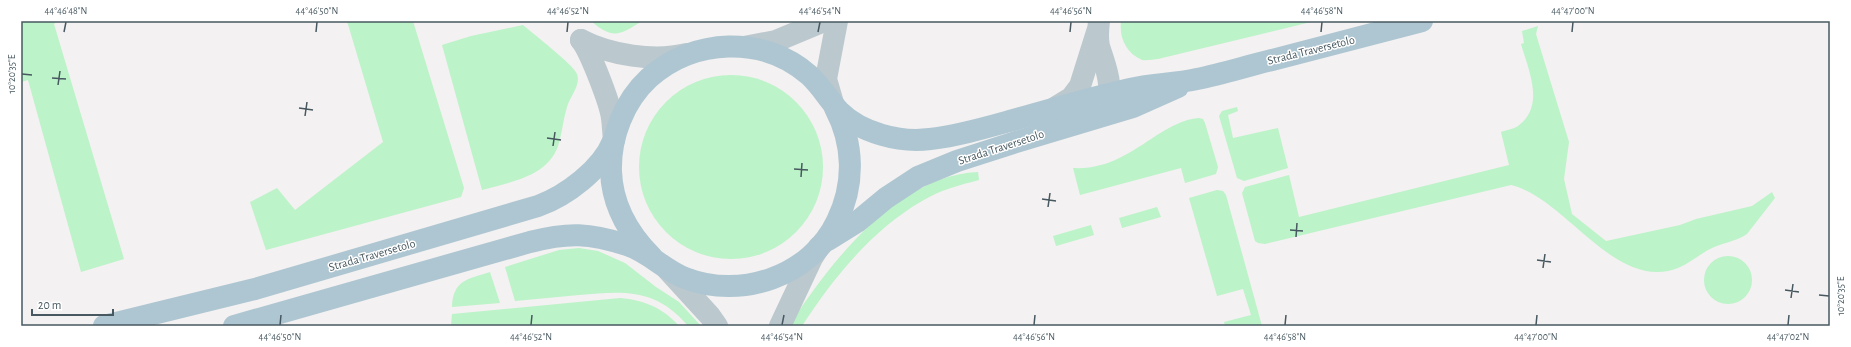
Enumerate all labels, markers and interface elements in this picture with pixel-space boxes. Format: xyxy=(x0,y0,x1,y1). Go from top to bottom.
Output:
text: 44°46'48"N xyxy=(45,6,87,16)
text: 44°46'50"N xyxy=(296,6,338,16)
text: 44°46'52"N xyxy=(547,6,589,16)
text: 44°46'54"N xyxy=(799,6,841,16)
text: 44°46'56"N xyxy=(1050,6,1092,16)
text: 44°46'58"N xyxy=(1301,6,1343,16)
text: 44°47'00"N xyxy=(1551,6,1595,16)
street label: Strada Traversetolo xyxy=(1266,33,1356,67)
text: 10°20'35"E xyxy=(7,54,17,94)
street label: Strada Traversetolo xyxy=(957,127,1045,167)
street label: Strada Traversetolo xyxy=(327,237,417,273)
text: 10°20'35"E xyxy=(1836,276,1846,316)
scale bar xyxy=(32,291,113,317)
text: 20 m xyxy=(38,299,61,311)
text: 44°46'50"N xyxy=(259,332,301,342)
text: 44°46'52"N xyxy=(510,332,552,342)
text: 44°46'54"N xyxy=(761,332,803,342)
text: 44°46'56"N xyxy=(1013,332,1055,342)
text: 44°46'58"N xyxy=(1264,332,1306,342)
text: 44°47'00"N xyxy=(1514,332,1558,342)
text: 44°47'02"N xyxy=(1767,332,1809,342)

